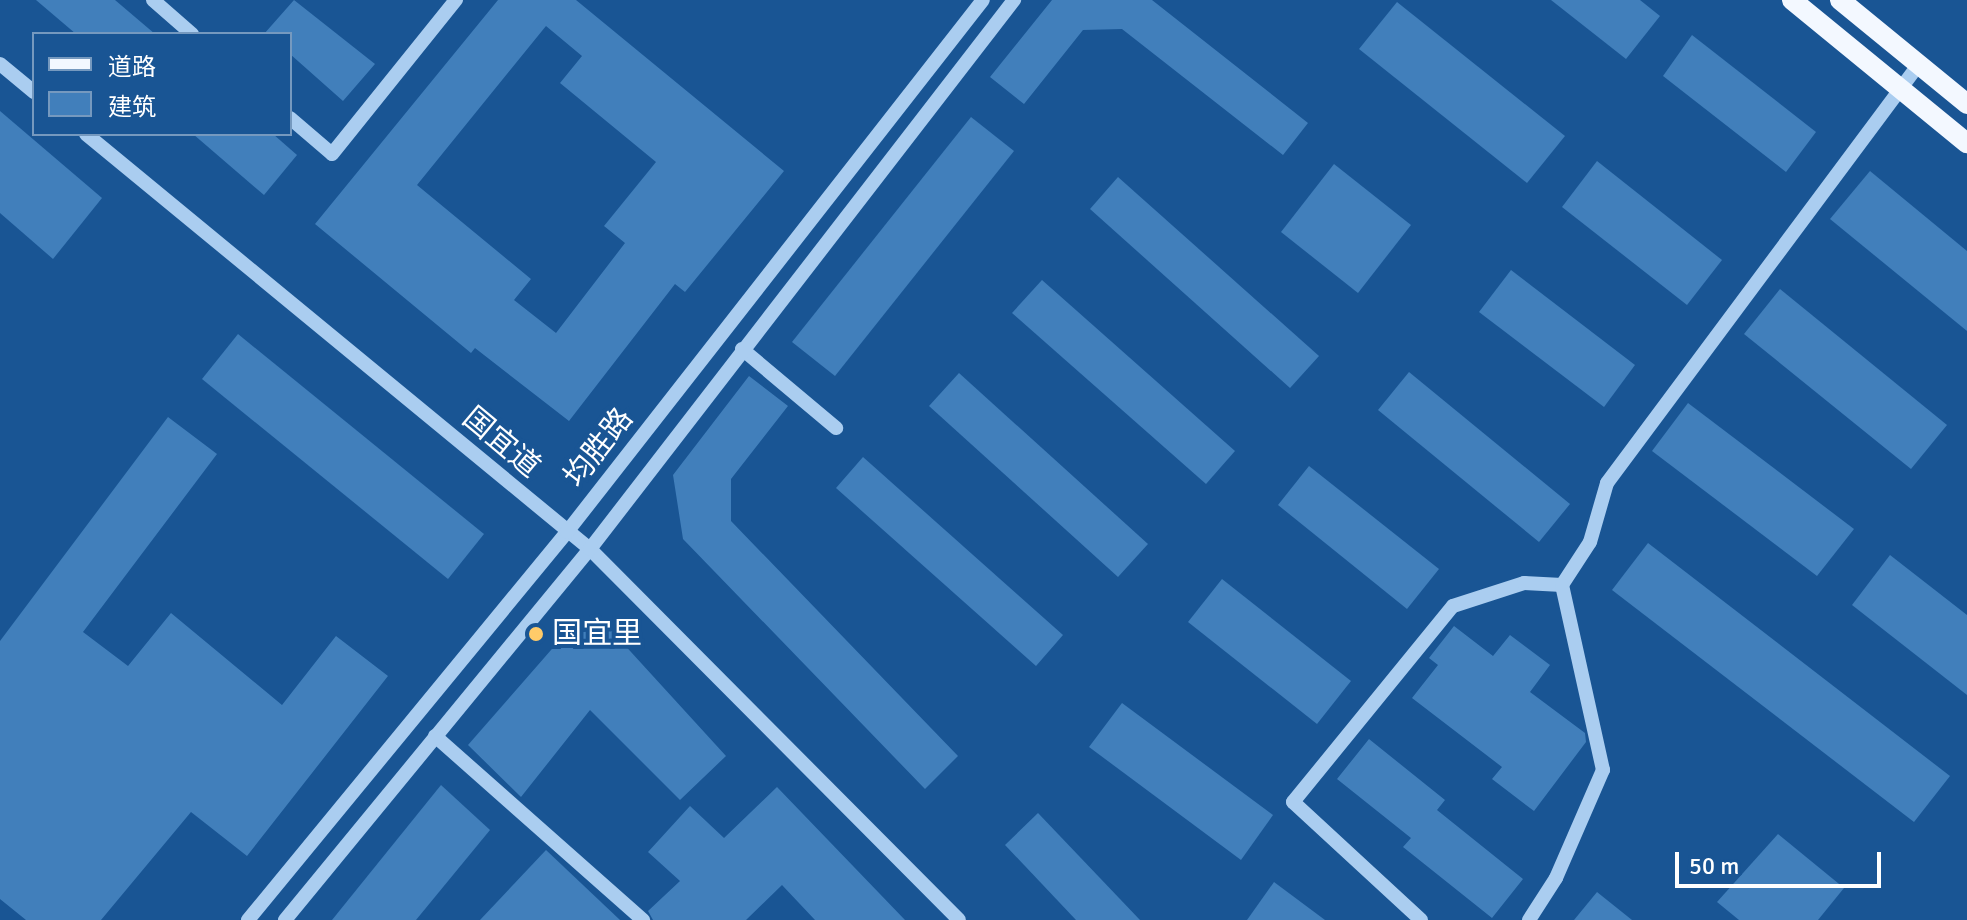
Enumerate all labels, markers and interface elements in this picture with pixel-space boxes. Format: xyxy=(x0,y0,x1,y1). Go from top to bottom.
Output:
legend xyxy=(32,32,292,136)
text: 道路 xyxy=(108,52,156,82)
text: 建筑 xyxy=(108,92,156,122)
street label: 国宜道 xyxy=(455,400,547,486)
street label: 均胜路 xyxy=(557,401,641,495)
place label: 国宜里 xyxy=(552,616,642,652)
marker: 国宜里 xyxy=(527,625,545,643)
scale bar xyxy=(1679,836,1885,886)
text: 50 m xyxy=(1689,851,1739,881)

